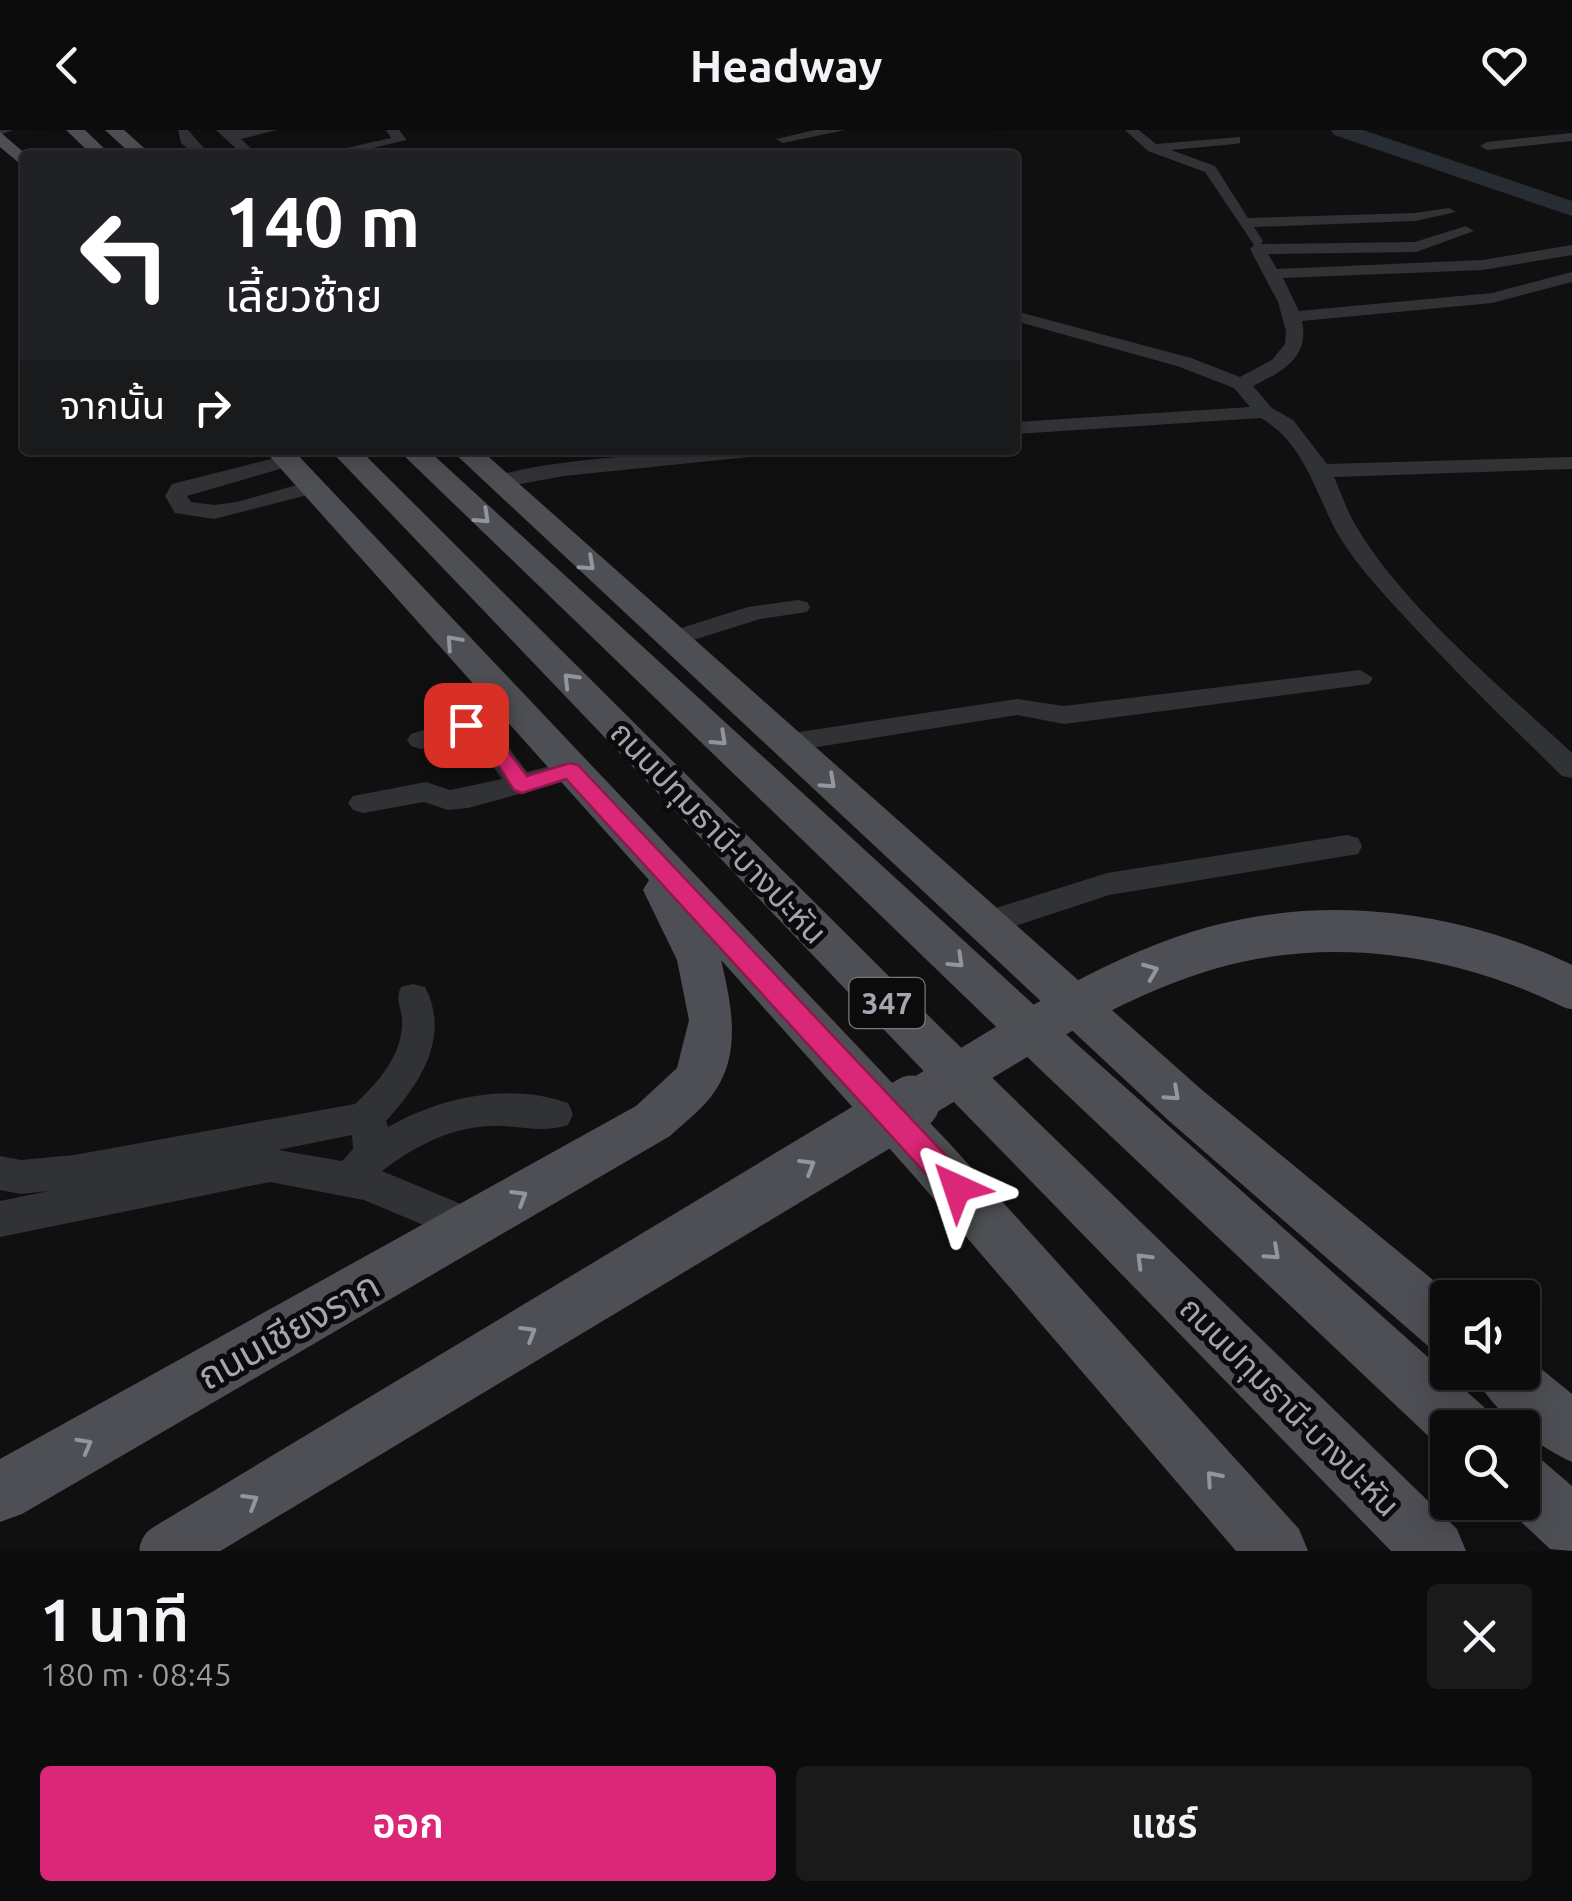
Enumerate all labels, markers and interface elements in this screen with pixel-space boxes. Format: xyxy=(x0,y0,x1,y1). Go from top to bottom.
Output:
icon: back xyxy=(40,38,95,93)
icon: heart xyxy=(1477,38,1532,93)
text: Headway xyxy=(690,40,882,91)
text: 140 m xyxy=(225,182,420,260)
icon: left xyxy=(60,190,190,320)
text: เลี้ยวซ้าย xyxy=(225,270,382,321)
icon: right xyxy=(185,380,240,435)
text: จากนั้น xyxy=(60,384,165,426)
one-way arrow xyxy=(471,505,490,523)
one-way arrow xyxy=(576,552,595,570)
one-way arrow xyxy=(446,635,464,654)
one-way arrow xyxy=(564,674,582,692)
pin xyxy=(424,683,509,768)
icon: arrive xyxy=(439,698,494,753)
street label: ถนนปทุมธานี-บางปะหัน xyxy=(602,714,834,952)
one-way arrow xyxy=(708,727,727,745)
one-way arrow xyxy=(817,770,836,788)
one-way arrow xyxy=(945,949,964,967)
one-way arrow xyxy=(1141,962,1158,982)
road number: 347 xyxy=(850,978,924,1028)
one-way arrow xyxy=(1161,1082,1180,1100)
position arrow xyxy=(905,1136,1009,1240)
one-way arrow xyxy=(797,1159,815,1178)
one-way arrow xyxy=(509,1190,527,1209)
one-way arrow xyxy=(1261,1241,1280,1259)
one-way arrow xyxy=(1137,1253,1155,1271)
street label: ถนนเชียงราก xyxy=(190,1263,386,1397)
map controls xyxy=(1430,1280,1540,1520)
button: sound xyxy=(1430,1280,1540,1390)
street label: ถนนปทุมธานี-บางปะหัน xyxy=(1172,1289,1407,1524)
one-way arrow xyxy=(518,1326,536,1345)
button: search xyxy=(1430,1410,1540,1520)
one-way arrow xyxy=(74,1437,92,1457)
one-way arrow xyxy=(1206,1471,1224,1490)
one-way arrow xyxy=(240,1494,258,1513)
button: close xyxy=(1427,1584,1532,1689)
text: 1 นาที xyxy=(40,1585,189,1652)
text: 180 m · 08:45 xyxy=(40,1656,232,1692)
button: ออก xyxy=(40,1766,776,1881)
button: แชร์ xyxy=(796,1766,1532,1881)

